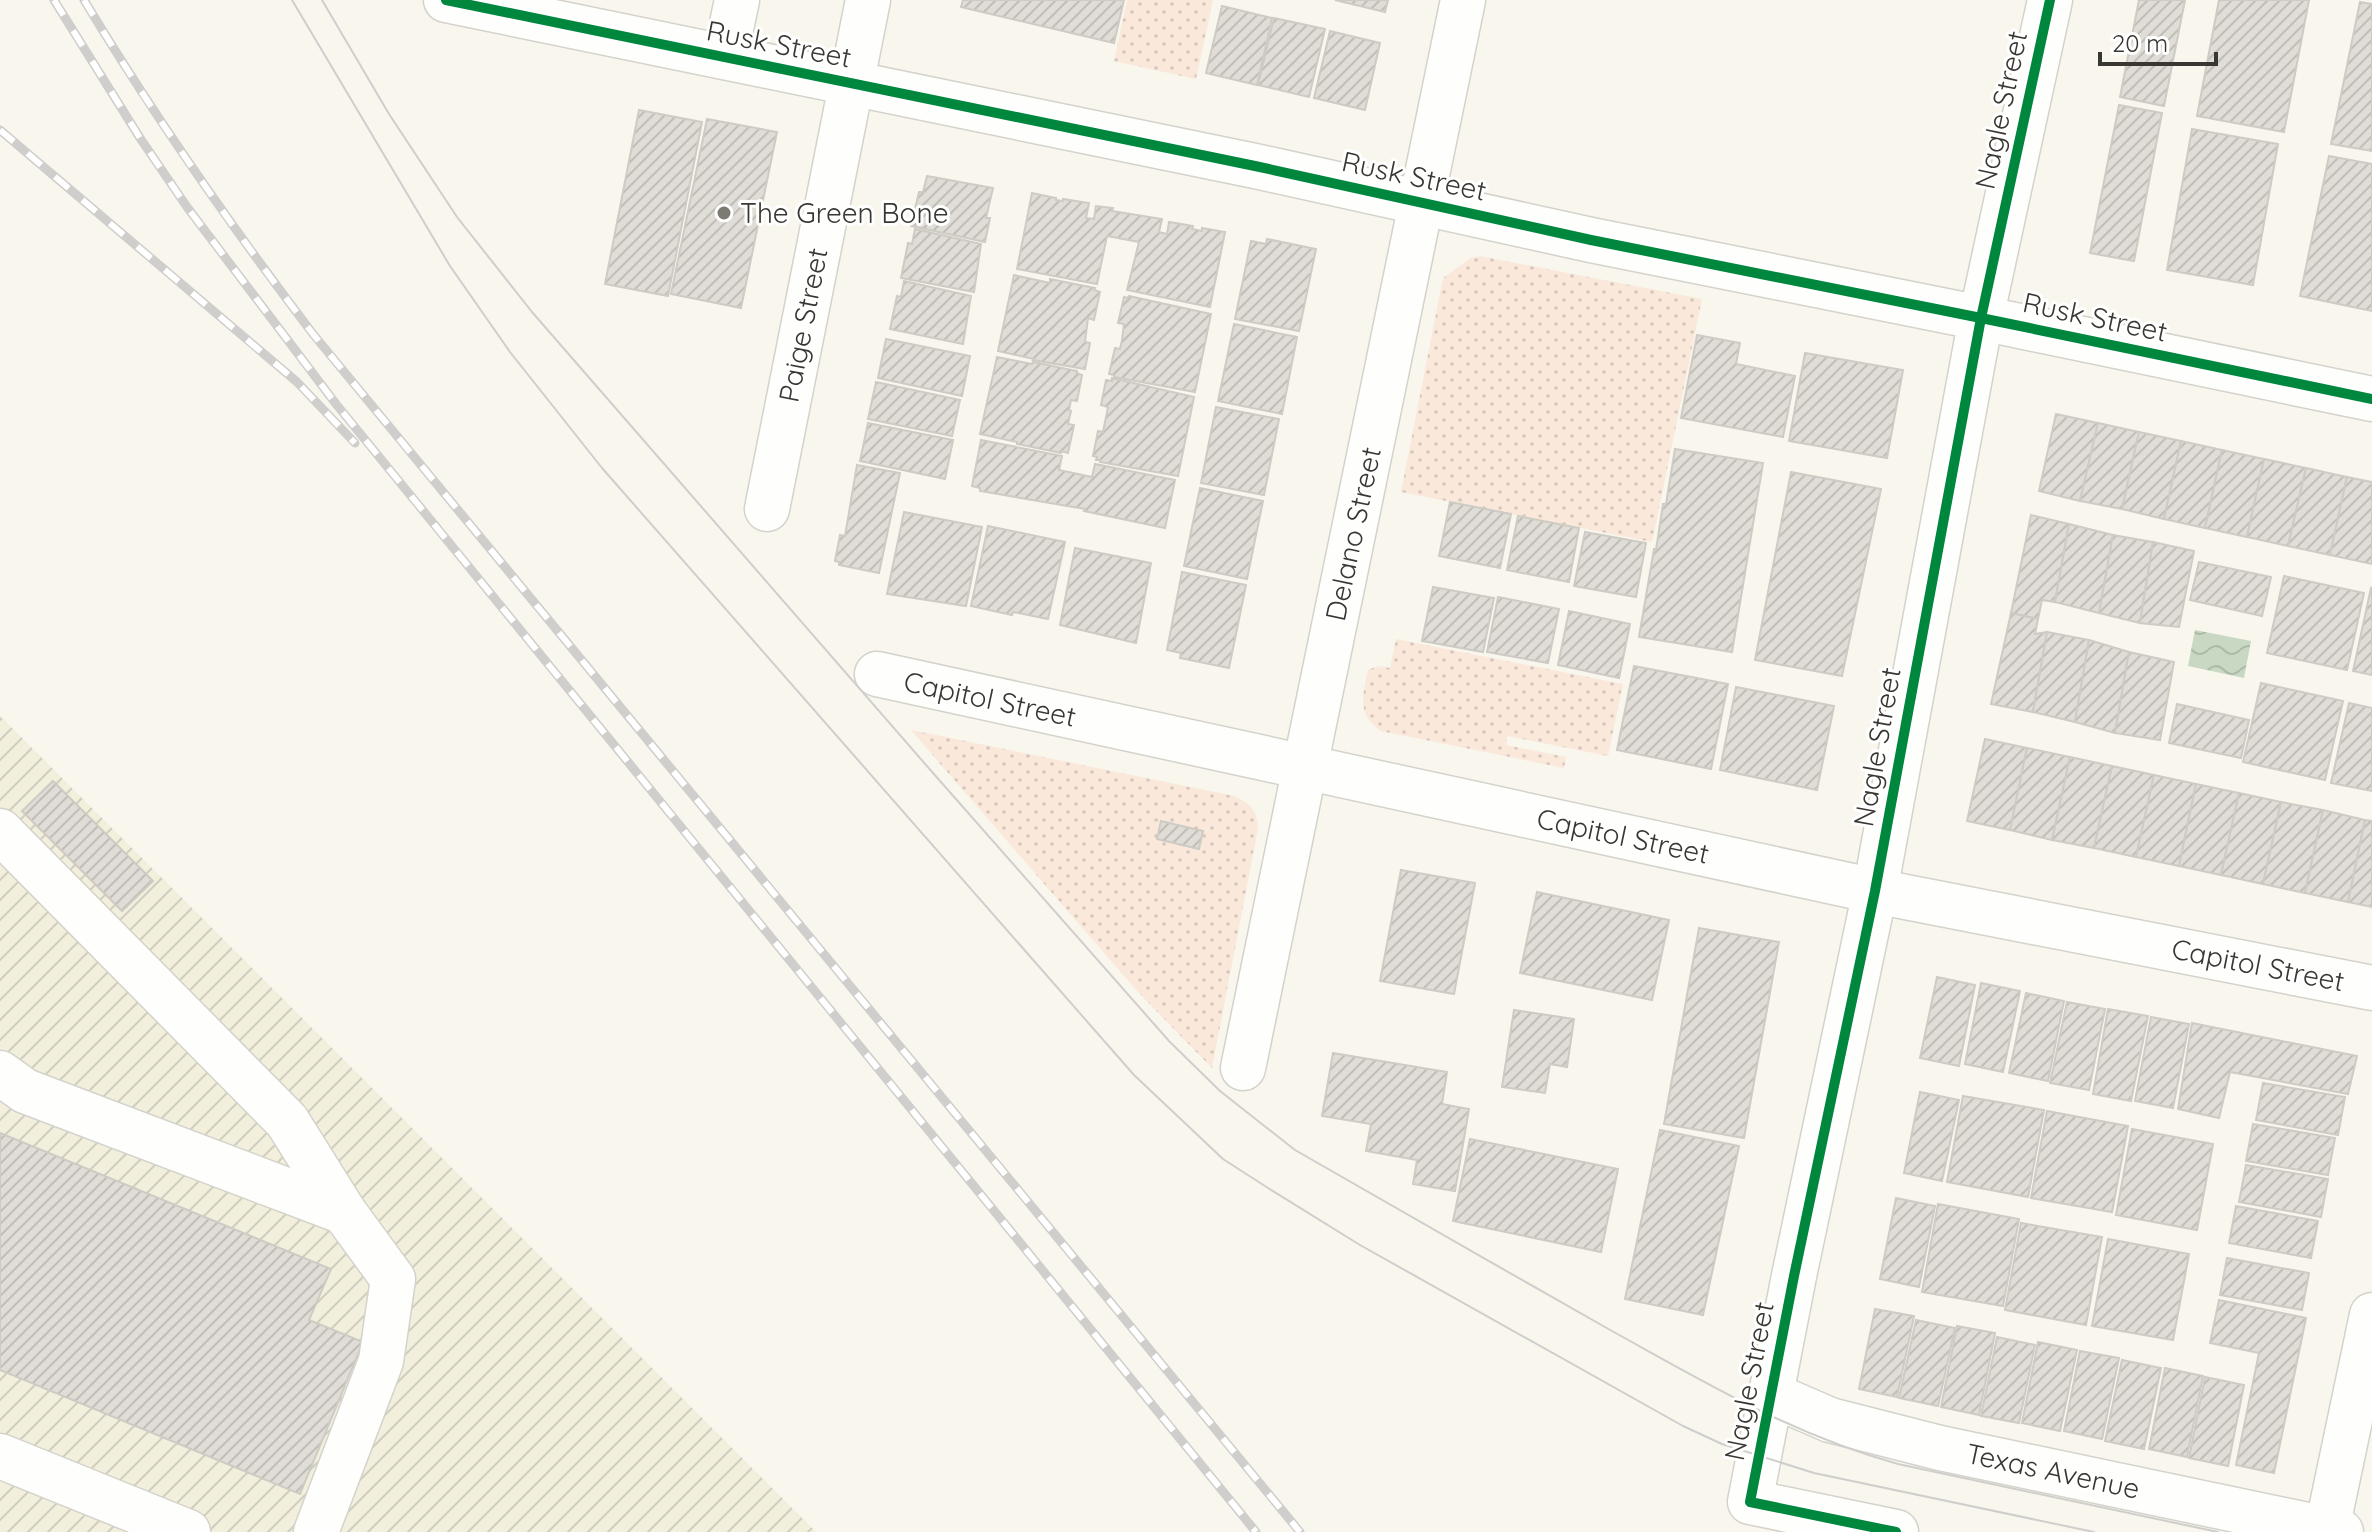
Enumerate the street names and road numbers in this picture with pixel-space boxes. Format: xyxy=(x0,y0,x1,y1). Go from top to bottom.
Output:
street label: Rusk Street xyxy=(704,12,854,75)
street label: Nagle Street xyxy=(1967,28,2034,192)
street label: Rusk Street xyxy=(1339,143,1489,208)
street label: Paige Street xyxy=(770,245,835,405)
street label: Rusk Street xyxy=(2020,284,2170,349)
street label: Delano Street xyxy=(1317,444,1388,624)
street label: Capitol Street xyxy=(901,663,1079,734)
street label: Nagle Street xyxy=(1845,665,1908,829)
street label: Capitol Street xyxy=(1534,800,1712,871)
street label: Capitol Street xyxy=(2169,931,2347,998)
street label: Nagle Street xyxy=(1716,1299,1781,1463)
street label: Texas Avenue xyxy=(1963,1435,2143,1506)

